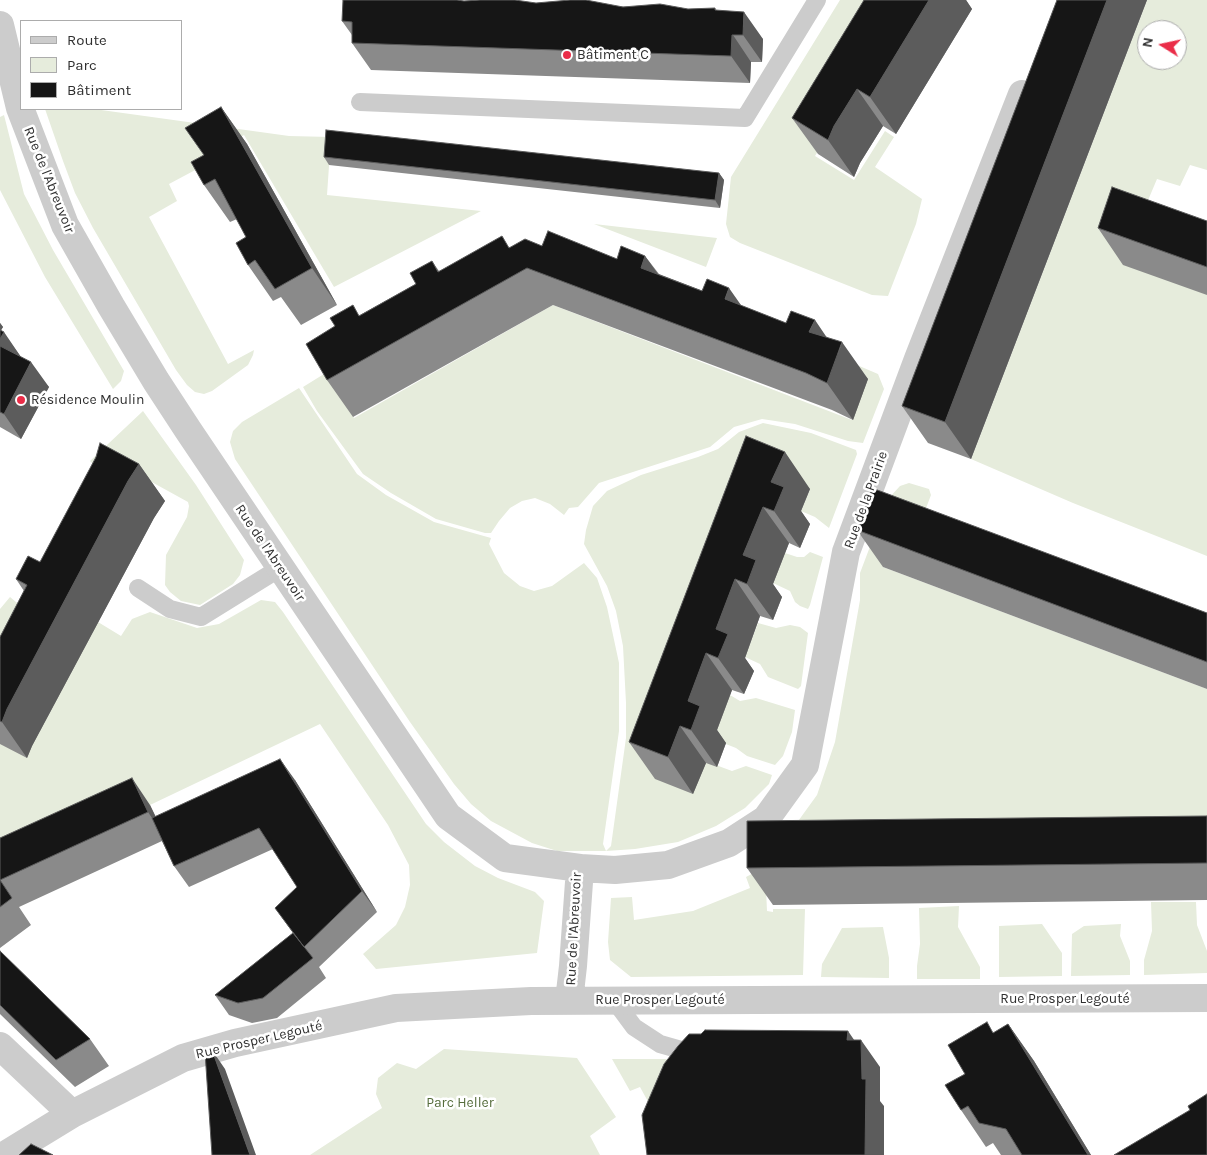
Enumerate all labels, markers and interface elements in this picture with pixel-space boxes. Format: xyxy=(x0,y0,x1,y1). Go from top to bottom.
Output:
legend xyxy=(20,20,182,110)
north arrow xyxy=(1137,20,1187,70)
text: Route xyxy=(67,31,107,49)
text: N xyxy=(1138,36,1157,49)
place label: Bâtiment C xyxy=(577,47,649,63)
marker: Bâtiment C xyxy=(561,49,573,61)
text: Parc xyxy=(67,56,97,74)
text: Bâtiment xyxy=(67,81,131,99)
street label: Rue de l'Abreuvoir xyxy=(20,124,78,236)
place label: Résidence Moulin xyxy=(31,392,144,408)
marker: Résidence Moulin xyxy=(15,394,27,406)
street label: Rue de la Prairie xyxy=(841,449,891,551)
street label: Rue de l'Abreuvoir xyxy=(231,501,309,605)
street label: Rue de l'Abreuvoir xyxy=(563,872,585,986)
street label: Rue Prosper Legouté xyxy=(1000,991,1130,1007)
street label: Rue Prosper Legouté xyxy=(595,992,725,1008)
street label: Rue Prosper Legouté xyxy=(194,1017,324,1063)
park label: Parc Heller xyxy=(426,1095,494,1111)

